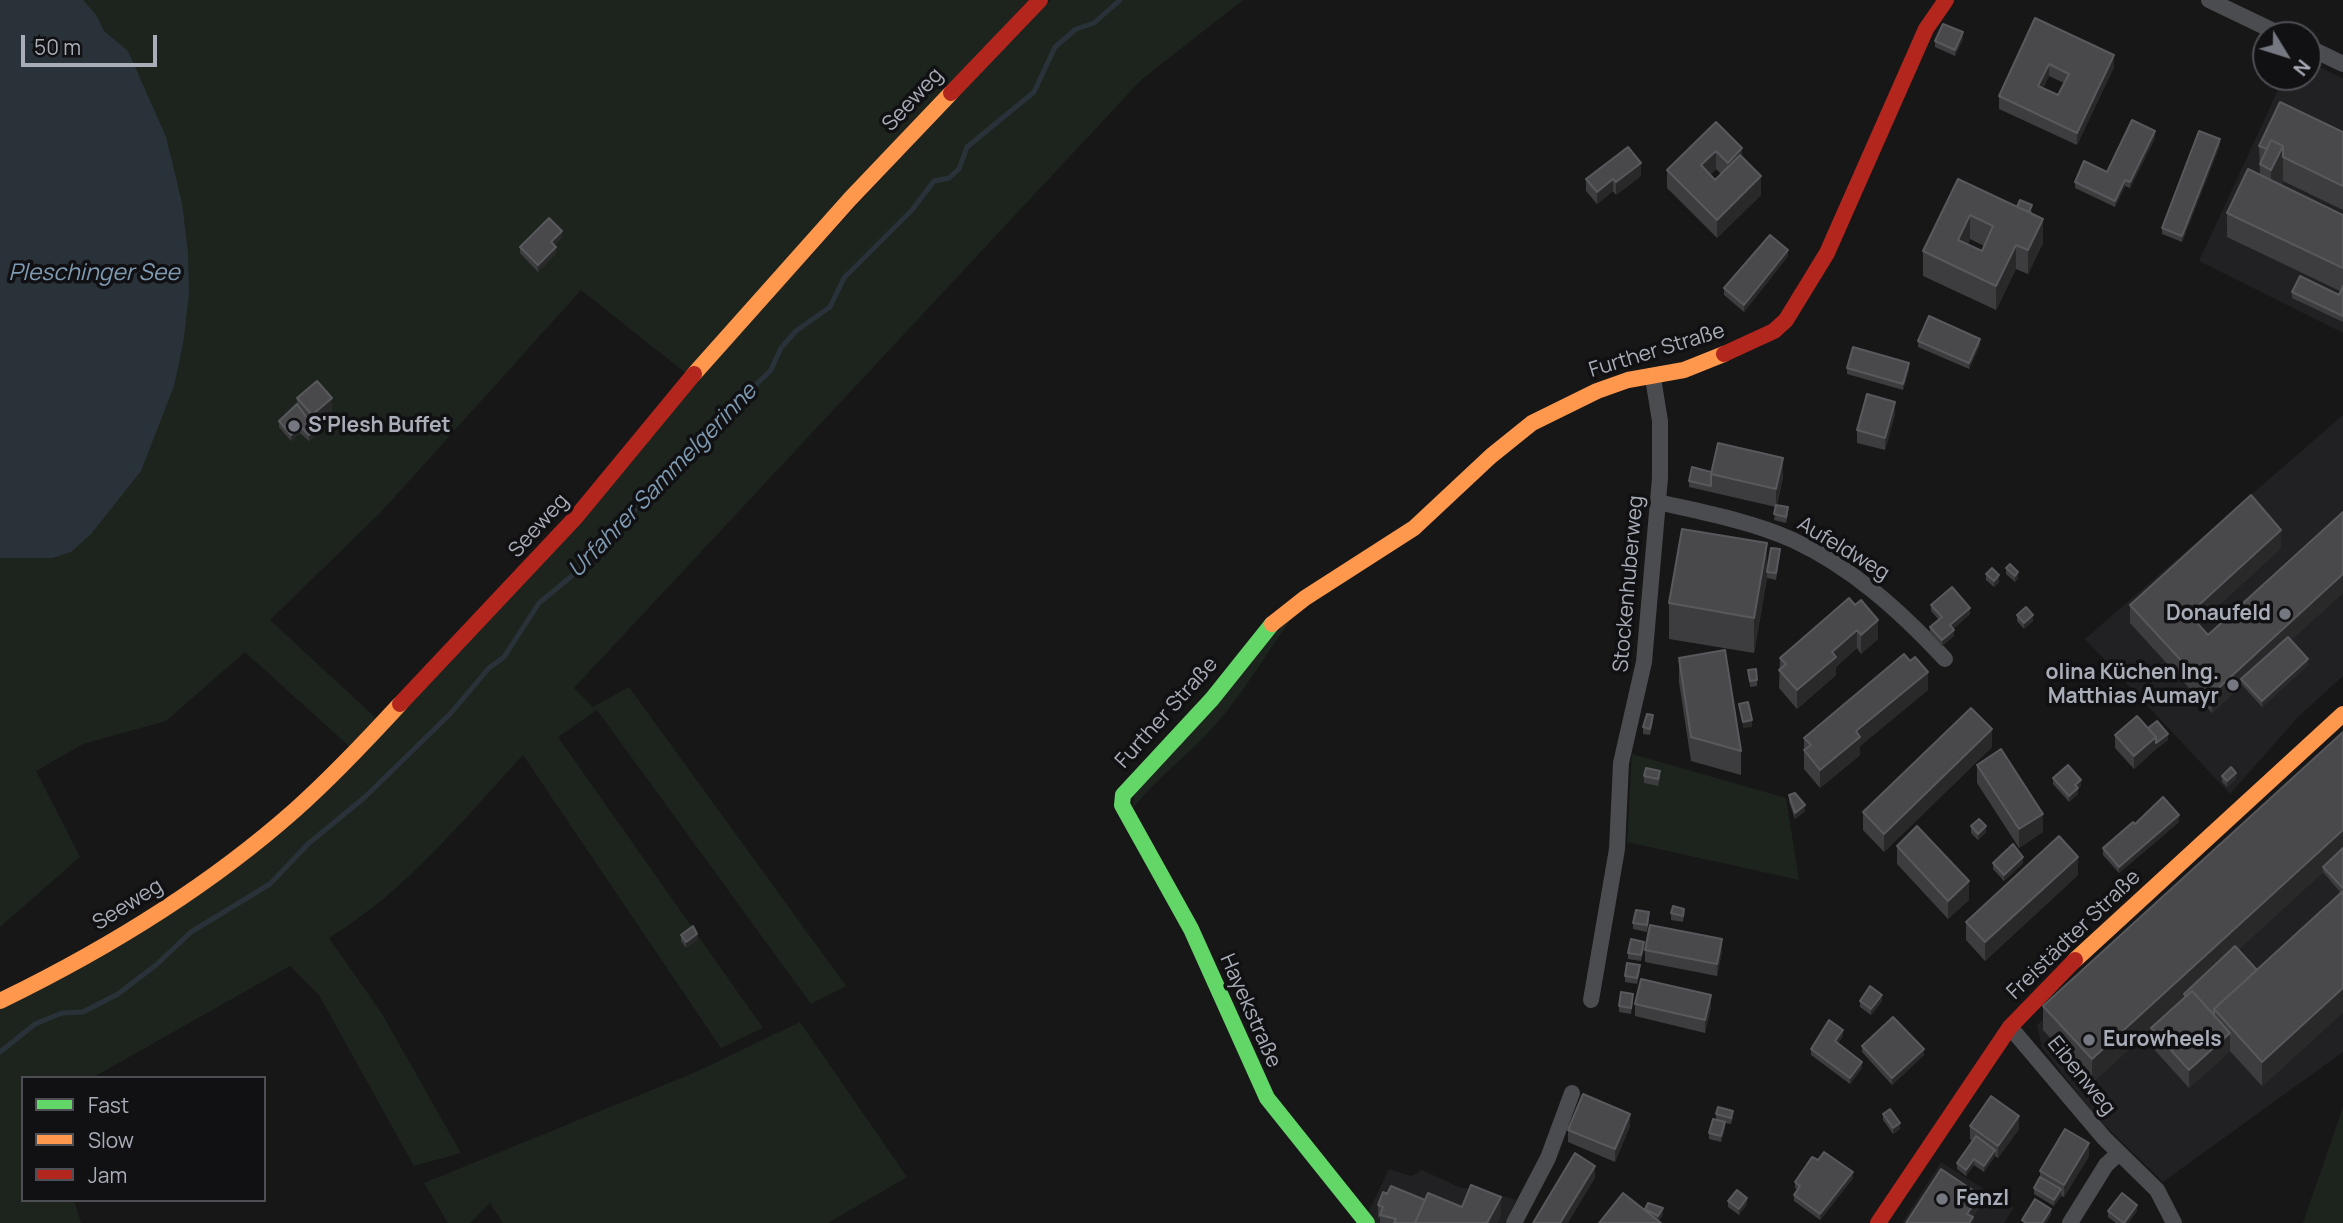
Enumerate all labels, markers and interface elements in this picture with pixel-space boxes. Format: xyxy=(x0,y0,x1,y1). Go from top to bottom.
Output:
scale bar xyxy=(24,21,161,65)
north arrow xyxy=(2252,21,2322,91)
text: 50 m xyxy=(34,33,81,61)
text: N xyxy=(2288,54,2316,81)
street label: Seeweg xyxy=(877,63,949,137)
water label: Pleschinger See xyxy=(8,260,180,288)
street label: Further Straße xyxy=(1586,318,1728,384)
water label: Urfahrer Sammelgerinne xyxy=(563,378,763,584)
place label: S'Plesh Buffet xyxy=(308,413,451,439)
marker: S'Plesh Buffet xyxy=(286,418,302,434)
street label: Seeweg xyxy=(504,489,574,563)
street label: Stockenhuberweg xyxy=(1609,495,1649,673)
street label: Aufeldweg xyxy=(1792,512,1894,586)
place label: Donaufeld xyxy=(2166,601,2271,627)
marker: Donaufeld xyxy=(2277,606,2293,622)
street label: Further Straße xyxy=(1111,652,1223,774)
place label: olina Küchen Ing. Matthias Aumayr xyxy=(2046,660,2219,710)
marker: olina Küchen Ing. Matthias Aumayr xyxy=(2225,677,2241,693)
street label: Freistädter Straße xyxy=(2002,865,2146,1005)
street label: Seeweg xyxy=(88,874,168,936)
street label: Hayekstraße xyxy=(1214,950,1286,1072)
place label: Eurowheels xyxy=(2103,1027,2222,1053)
street label: Eibenweg xyxy=(2042,1031,2120,1121)
marker: Eurowheels xyxy=(2081,1032,2097,1048)
legend xyxy=(21,1076,266,1202)
text: Fast xyxy=(88,1091,129,1119)
text: Slow xyxy=(88,1126,134,1154)
text: Jam xyxy=(88,1161,127,1189)
place label: Fenzl xyxy=(1956,1186,2009,1212)
marker: Fenzl xyxy=(1934,1191,1950,1207)

